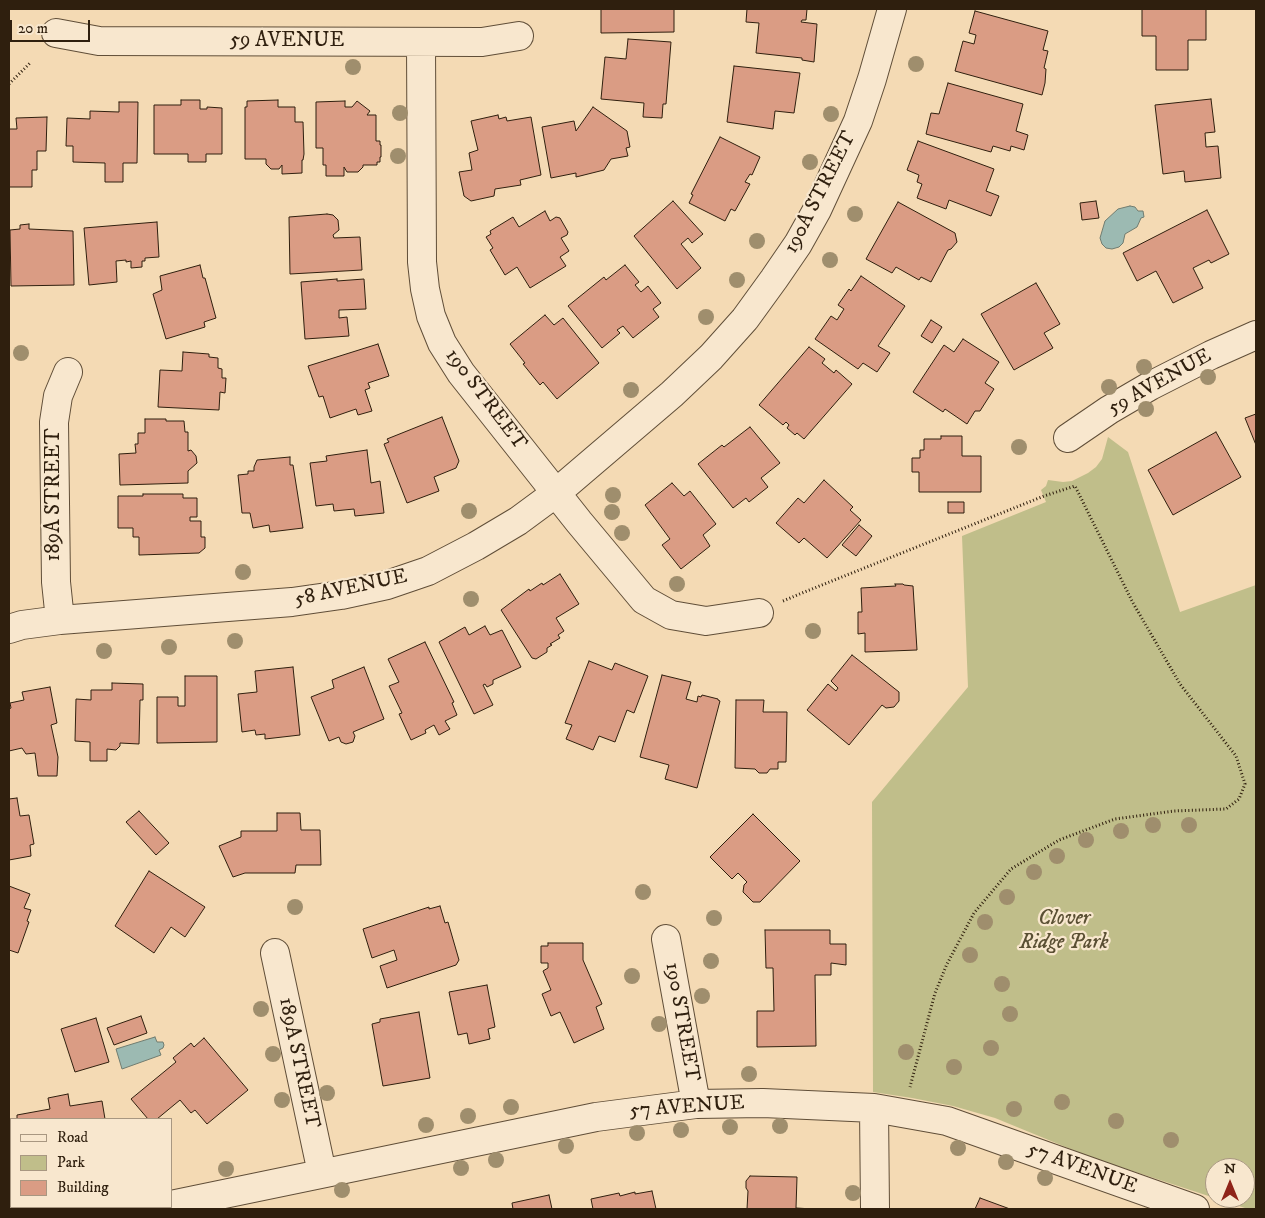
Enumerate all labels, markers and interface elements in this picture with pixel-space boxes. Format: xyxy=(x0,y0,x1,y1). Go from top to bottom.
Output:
scale bar xyxy=(12,10,92,42)
text: 20 m xyxy=(18,19,48,38)
street label: 59 AVENUE xyxy=(230,29,344,55)
street label: 190A STREET xyxy=(779,128,863,258)
street label: 190 STREET xyxy=(439,344,531,456)
street label: 59 AVENUE xyxy=(1104,344,1216,422)
street label: 189A STREET xyxy=(42,428,68,562)
street label: 58 AVENUE xyxy=(292,565,410,613)
park label: Clover Ridge Park xyxy=(1019,907,1109,957)
street label: 190 STREET xyxy=(658,960,704,1084)
street label: 189A STREET xyxy=(272,995,324,1131)
street label: 57 AVENUE xyxy=(629,1091,745,1125)
legend xyxy=(10,1118,172,1208)
text: Road xyxy=(57,1128,88,1147)
street label: 57 AVENUE xyxy=(1024,1137,1140,1201)
text: Park xyxy=(57,1153,85,1172)
north arrow xyxy=(1205,1158,1255,1208)
text: N xyxy=(1224,1160,1236,1178)
text: Building xyxy=(57,1178,109,1197)

